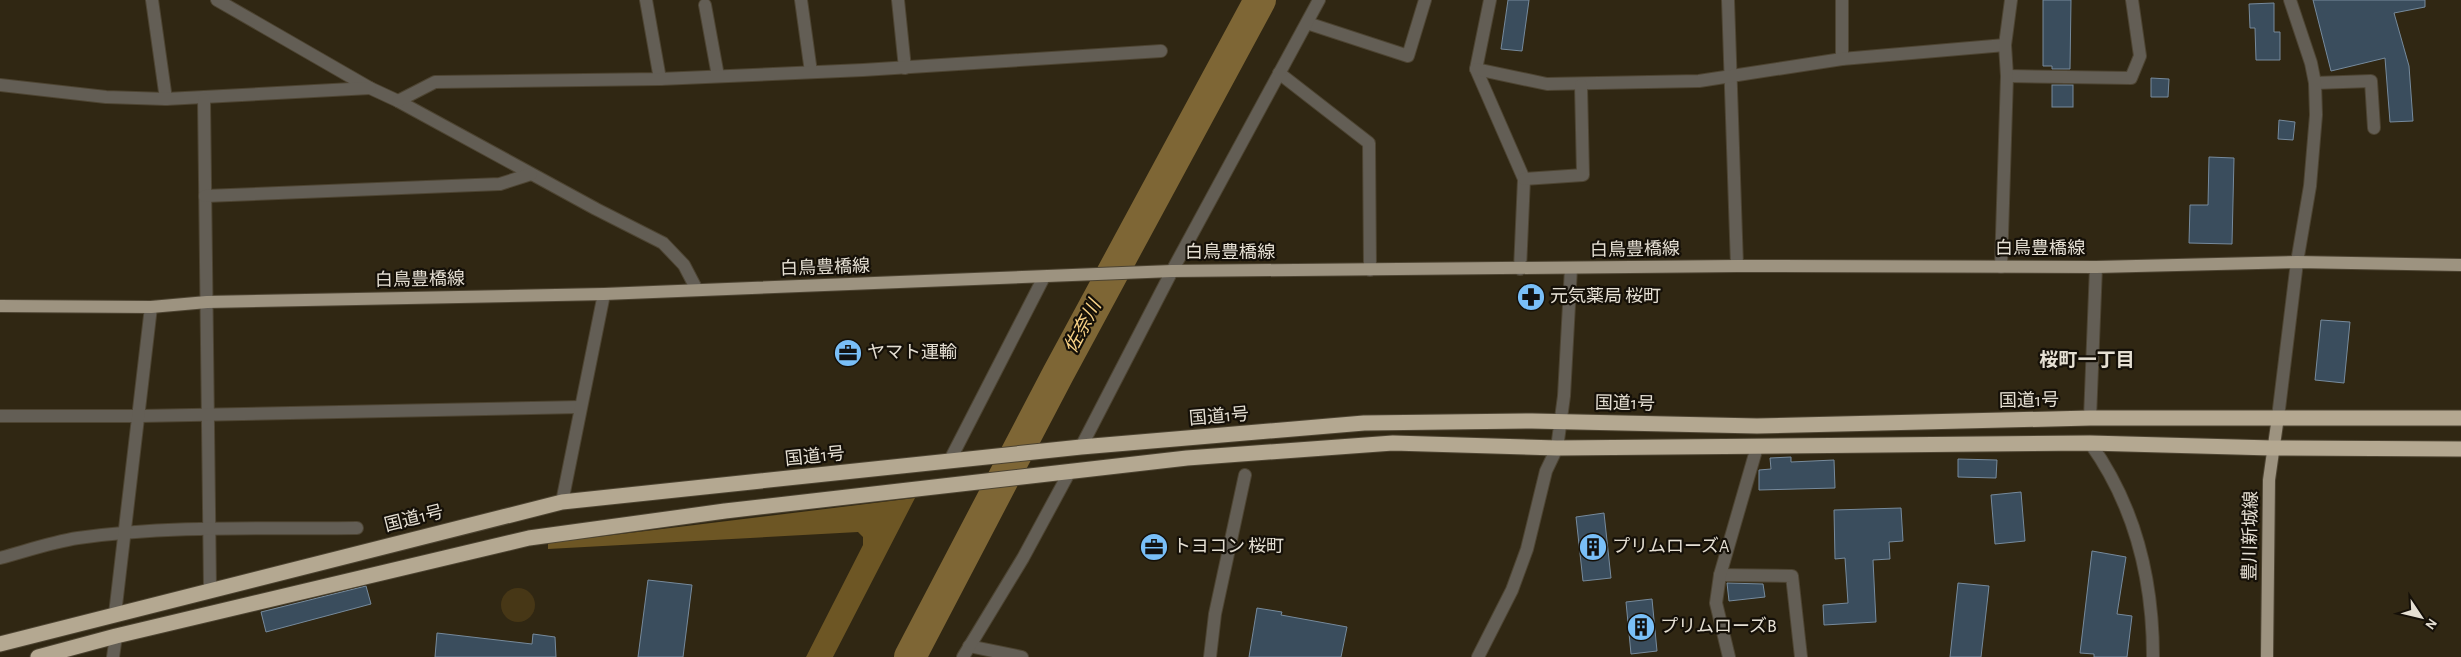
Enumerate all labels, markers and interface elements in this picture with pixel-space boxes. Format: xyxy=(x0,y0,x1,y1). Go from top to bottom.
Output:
street label: 白鳥豊橋線 xyxy=(1590,238,1680,260)
street label: 白鳥豊橋線 xyxy=(1995,238,2085,258)
street label: 白鳥豊橋線 xyxy=(1185,242,1275,262)
street label: 白鳥豊橋線 xyxy=(780,255,870,279)
street label: 白鳥豊橋線 xyxy=(375,268,465,290)
pharmacy icon: 元気薬局 桜町 xyxy=(1516,282,1546,312)
place label: 元気薬局 桜町 xyxy=(1550,286,1661,306)
water label: 佐奈川 xyxy=(1060,295,1106,357)
office icon: ヤマト運輸 xyxy=(833,338,863,368)
place label: ヤマト運輸 xyxy=(867,342,957,362)
district label: 桜町一丁目 xyxy=(2039,350,2135,370)
street label: 国道1号 xyxy=(1999,389,2059,411)
street label: 国道1号 xyxy=(1595,392,1655,414)
street label: 国道1号 xyxy=(1188,403,1250,429)
street label: 国道1号 xyxy=(784,443,846,469)
street label: 豊川新城線 xyxy=(2239,491,2261,581)
street label: 国道1号 xyxy=(382,501,445,535)
office icon: トヨコン 桜町 xyxy=(1139,532,1169,562)
building icon: プリムローズA xyxy=(1578,532,1608,562)
place label: プリムローズA xyxy=(1612,536,1730,556)
place label: トヨコン 桜町 xyxy=(1173,537,1284,556)
north arrow xyxy=(2396,592,2446,642)
building icon: プリムローズB xyxy=(1626,612,1656,642)
place label: プリムローズB xyxy=(1660,616,1777,636)
text: N xyxy=(2422,616,2439,632)

